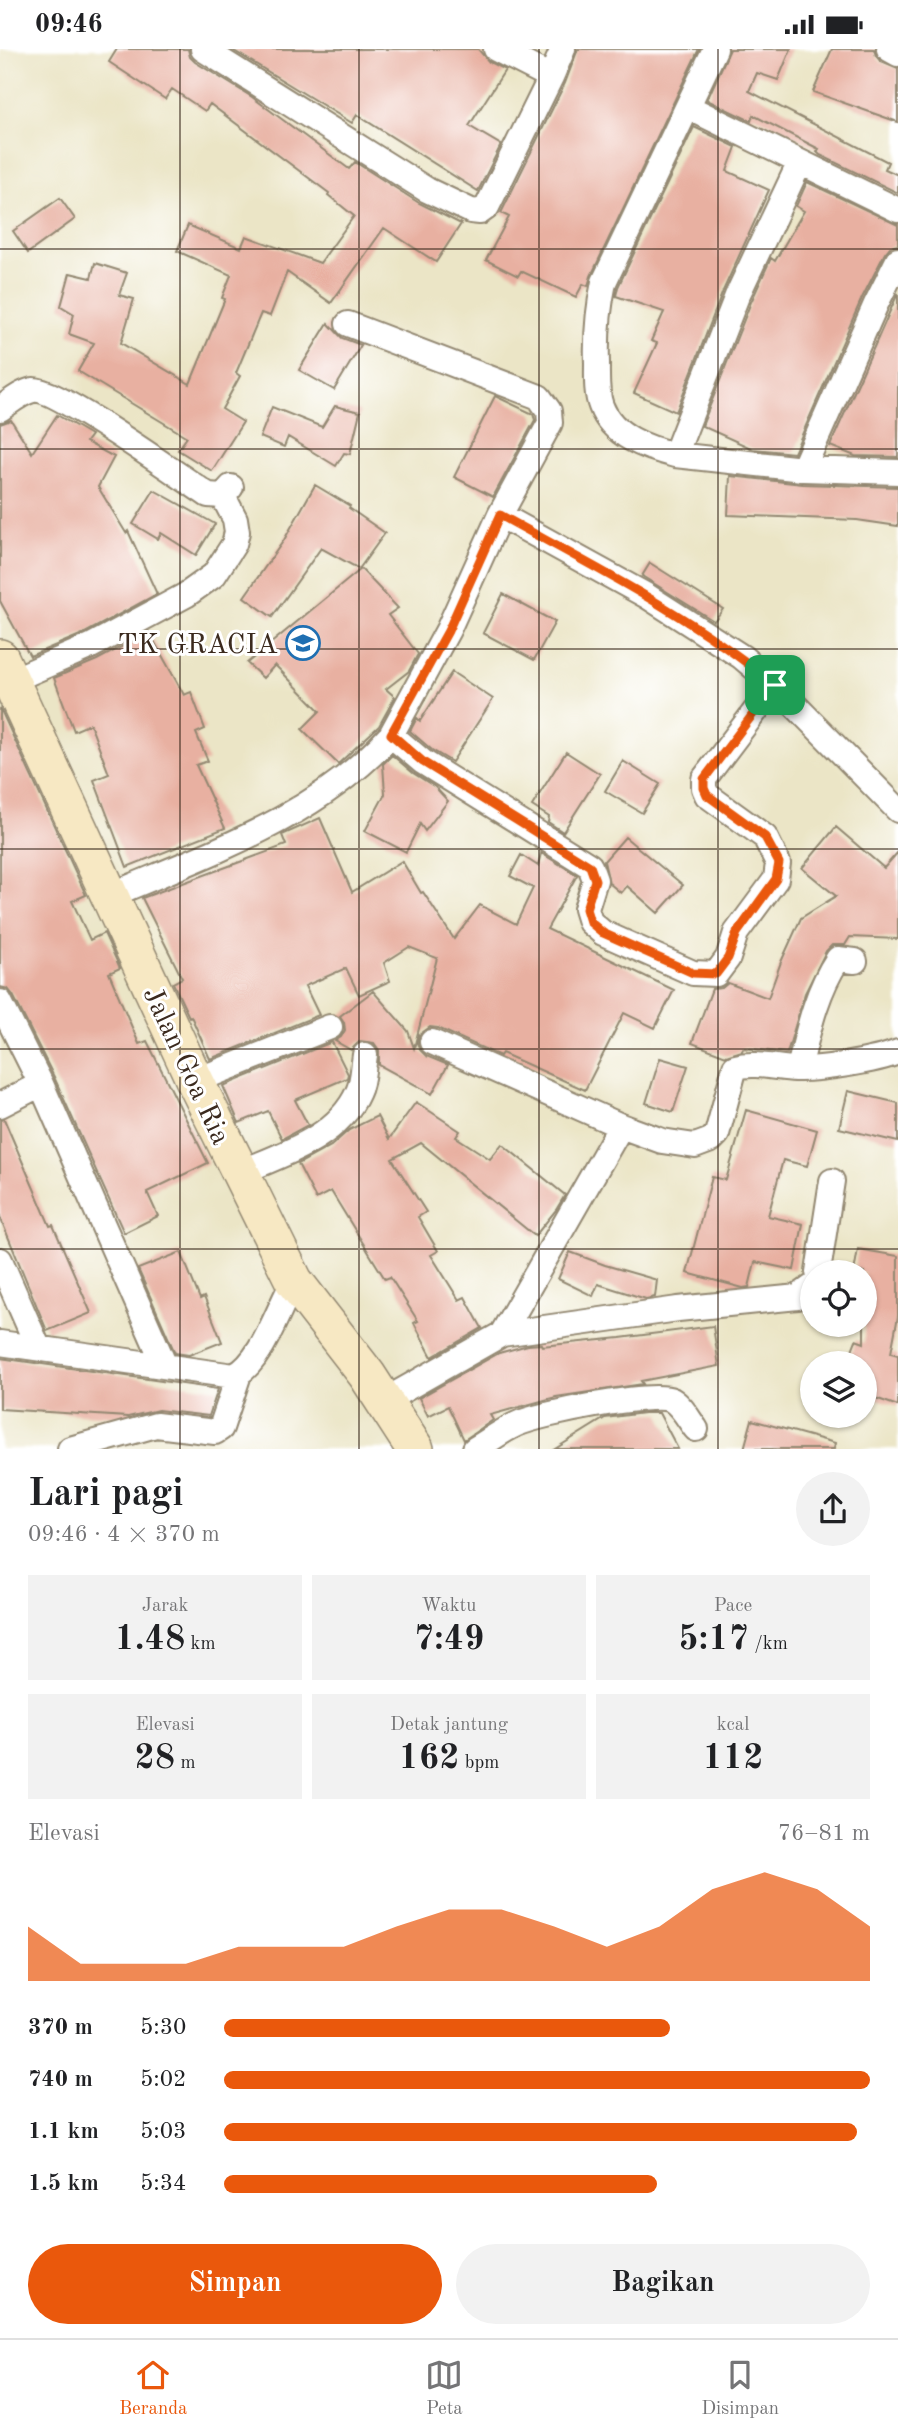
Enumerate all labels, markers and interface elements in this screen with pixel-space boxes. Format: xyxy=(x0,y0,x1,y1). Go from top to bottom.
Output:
text: 09:46 xyxy=(35,12,103,38)
school or university icon: TK GRACIA xyxy=(284,624,322,662)
place label: TK GRACIA xyxy=(118,632,278,660)
pin xyxy=(745,655,805,715)
icon: arrive xyxy=(756,666,794,704)
street label: Jalan Goa Ria xyxy=(137,983,234,1150)
map controls xyxy=(800,1260,877,1428)
button: locate xyxy=(800,1260,877,1337)
button: layers xyxy=(800,1351,877,1428)
button: share xyxy=(796,1472,870,1546)
text: Lari pagi xyxy=(28,1476,183,1514)
text: 09:46 · 4 × 370 m xyxy=(28,1523,220,1546)
text: Jarak xyxy=(142,1597,188,1616)
text: Waktu xyxy=(422,1597,476,1616)
text: Pace xyxy=(714,1597,752,1616)
text: 1.48 xyxy=(115,1622,185,1657)
text: 7:49 xyxy=(414,1622,484,1657)
text: 5:17 xyxy=(678,1622,749,1657)
text: km xyxy=(185,1635,216,1654)
text: /km xyxy=(749,1635,788,1654)
text: Elevasi xyxy=(135,1716,195,1735)
text: Detak jantung xyxy=(390,1716,508,1735)
text: kcal xyxy=(717,1716,749,1735)
text: 28 xyxy=(134,1741,175,1776)
text: 162 xyxy=(399,1741,459,1776)
text: 112 xyxy=(703,1741,763,1776)
text: m xyxy=(175,1754,196,1773)
text: bpm xyxy=(459,1754,499,1773)
text: Elevasi xyxy=(28,1822,100,1845)
text: 76–81 m xyxy=(778,1822,870,1845)
text: 370 m xyxy=(28,2016,93,2039)
text: 5:30 xyxy=(140,2016,186,2039)
text: 740 m xyxy=(28,2068,93,2091)
text: 5:02 xyxy=(140,2068,186,2091)
text: 1.1 km xyxy=(28,2120,99,2143)
text: 5:03 xyxy=(140,2120,186,2143)
text: 1.5 km xyxy=(28,2172,99,2195)
text: 5:34 xyxy=(140,2172,186,2195)
button: Simpan xyxy=(28,2244,442,2324)
button: Bagikan xyxy=(456,2244,870,2324)
tab: Beranda xyxy=(119,2356,188,2421)
tab: Peta xyxy=(425,2356,463,2421)
tab: Disimpan xyxy=(701,2356,779,2421)

